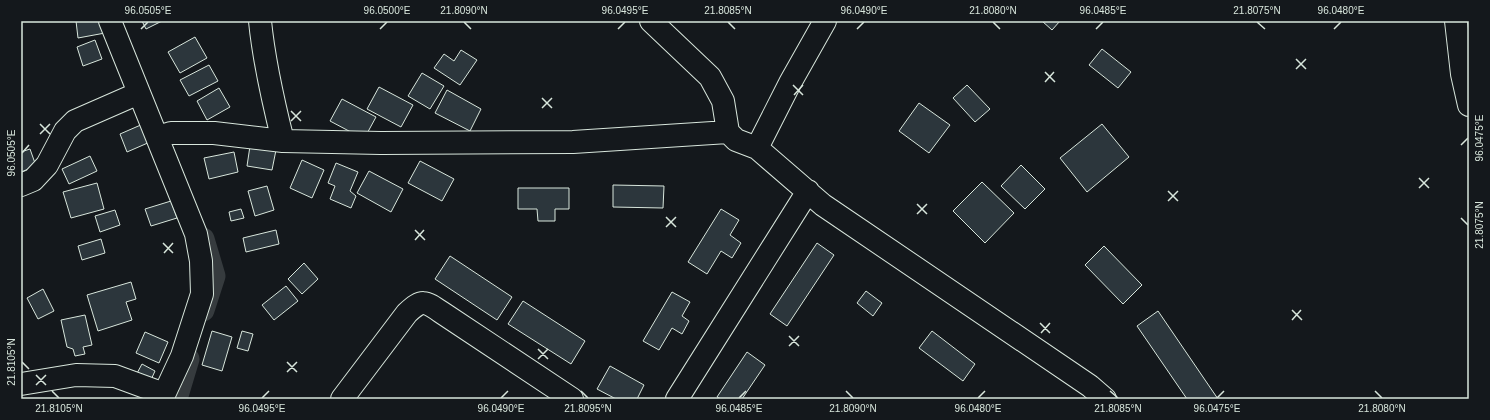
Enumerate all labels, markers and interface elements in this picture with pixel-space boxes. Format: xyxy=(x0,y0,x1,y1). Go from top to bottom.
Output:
text: 96.0505°E xyxy=(125,5,172,16)
text: 96.0500°E xyxy=(364,5,411,16)
text: 21.8090°N xyxy=(440,5,488,16)
text: 96.0495°E xyxy=(602,5,649,16)
text: 21.8085°N xyxy=(704,5,752,16)
text: 96.0490°E xyxy=(841,5,888,16)
text: 21.8080°N xyxy=(969,5,1017,16)
text: 96.0485°E xyxy=(1080,5,1127,16)
text: 21.8075°N xyxy=(1233,5,1281,16)
text: 96.0480°E xyxy=(1318,5,1365,16)
text: 96.0475°E xyxy=(1474,114,1485,161)
text: 96.0505°E xyxy=(6,129,17,176)
text: 21.8075°N xyxy=(1474,201,1485,249)
text: 21.8105°N xyxy=(6,338,17,386)
text: 21.8105°N xyxy=(35,403,83,414)
text: 96.0495°E xyxy=(239,403,286,414)
text: 96.0490°E xyxy=(478,403,525,414)
text: 21.8095°N xyxy=(564,403,612,414)
text: 96.0485°E xyxy=(716,403,763,414)
text: 21.8090°N xyxy=(829,403,877,414)
text: 96.0480°E xyxy=(955,403,1002,414)
text: 21.8085°N xyxy=(1094,403,1142,414)
text: 96.0475°E xyxy=(1194,403,1241,414)
text: 21.8080°N xyxy=(1358,403,1406,414)

